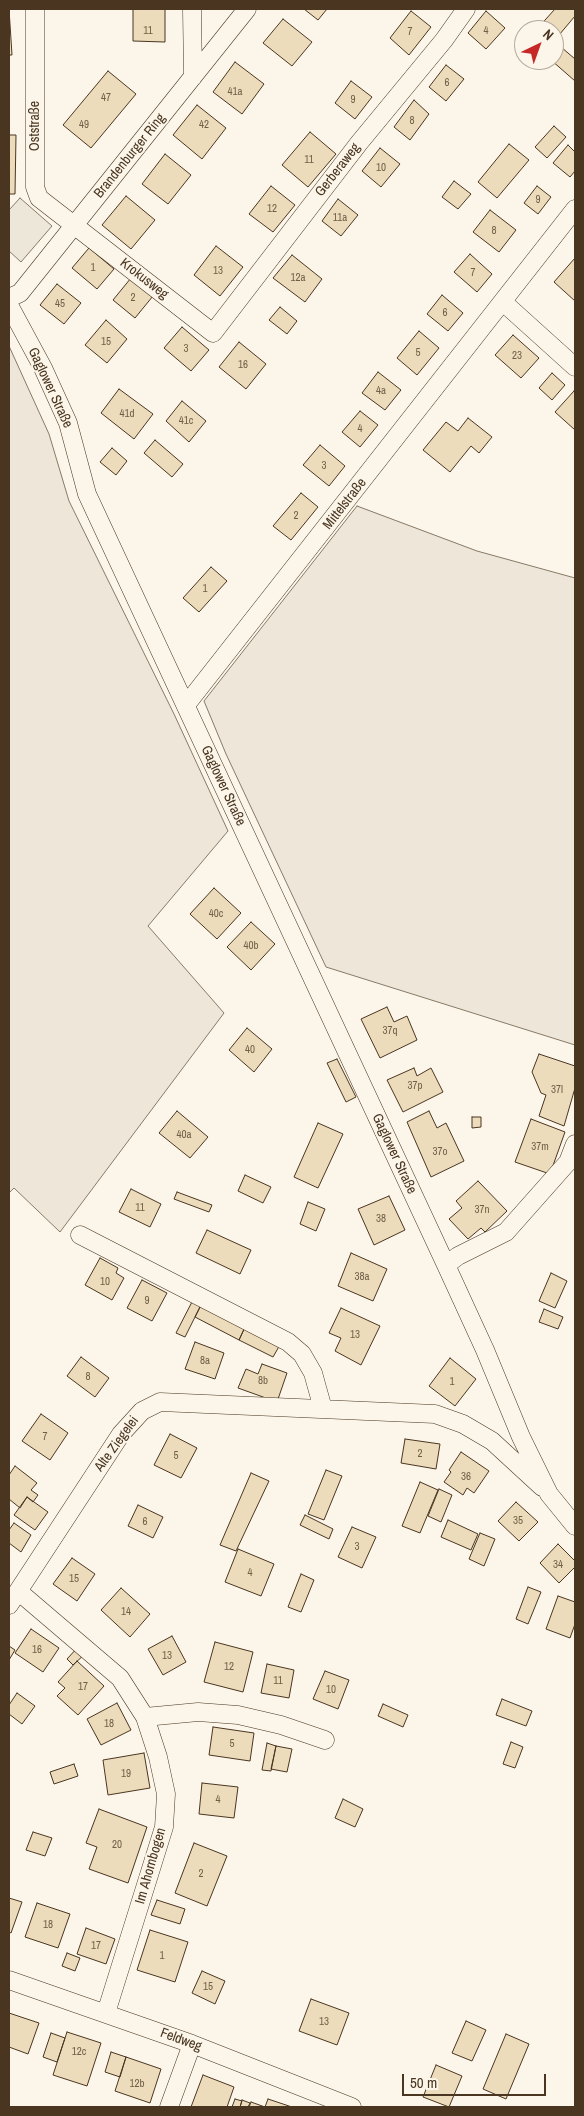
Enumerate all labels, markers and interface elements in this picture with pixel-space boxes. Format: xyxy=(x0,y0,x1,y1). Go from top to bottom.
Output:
north arrow xyxy=(514,20,564,70)
house number: 11 xyxy=(143,24,153,38)
house number: 4 xyxy=(483,24,489,38)
house number: 7 xyxy=(407,25,413,39)
text: N xyxy=(539,25,557,44)
house number: 6 xyxy=(444,76,450,90)
house number: 41a xyxy=(227,85,243,99)
house number: 47 xyxy=(101,91,111,105)
house number: 9 xyxy=(350,93,356,107)
street label: Oststraße xyxy=(27,101,43,151)
street label: Brandenburger Ring xyxy=(91,110,169,202)
house number: 8 xyxy=(409,114,415,128)
house number: 49 xyxy=(79,118,89,132)
house number: 42 xyxy=(199,118,209,132)
street label: Gerberaweg xyxy=(312,140,364,200)
house number: 11 xyxy=(304,153,314,167)
house number: 10 xyxy=(376,161,386,175)
house number: 9 xyxy=(535,193,541,207)
house number: 12 xyxy=(267,202,277,216)
house number: 11a xyxy=(333,211,347,225)
house number: 8 xyxy=(491,224,497,238)
street label: Krokusweg xyxy=(116,255,172,303)
house number: 1 xyxy=(90,261,96,275)
house number: 13 xyxy=(213,264,223,278)
house number: 7 xyxy=(470,266,476,280)
house number: 12a xyxy=(290,271,306,285)
house number: 2 xyxy=(130,291,136,305)
house number: 45 xyxy=(55,297,65,311)
house number: 6 xyxy=(442,306,448,320)
house number: 15 xyxy=(101,335,111,349)
house number: 3 xyxy=(183,342,189,356)
street label: Gaglower Straße xyxy=(24,345,76,431)
house number: 5 xyxy=(415,346,421,360)
house number: 23 xyxy=(512,349,522,363)
house number: 16 xyxy=(238,358,248,372)
house number: 4a xyxy=(376,384,386,398)
house number: 41d xyxy=(119,407,135,421)
house number: 41c xyxy=(179,414,193,428)
house number: 4 xyxy=(357,422,363,436)
house number: 3 xyxy=(321,459,327,473)
street label: Mittelstraße xyxy=(320,475,370,533)
house number: 2 xyxy=(293,509,299,523)
house number: 1 xyxy=(202,582,208,596)
street label: Gaglower Straße xyxy=(197,743,249,829)
house number: 40c xyxy=(209,907,223,921)
house number: 40b xyxy=(243,939,259,953)
house number: 37q xyxy=(382,1024,398,1038)
house number: 40 xyxy=(245,1043,255,1057)
house number: 37p xyxy=(407,1079,423,1093)
house number: 37l xyxy=(551,1083,563,1097)
street label: Gaglower Straße xyxy=(368,1111,420,1197)
house number: 40a xyxy=(176,1128,192,1142)
house number: 37m xyxy=(531,1140,549,1154)
house number: 37o xyxy=(432,1145,448,1159)
house number: 11 xyxy=(135,1201,145,1215)
house number: 37n xyxy=(474,1203,490,1217)
house number: 38 xyxy=(376,1212,386,1226)
house number: 38a xyxy=(354,1270,370,1284)
house number: 10 xyxy=(100,1275,110,1289)
house number: 9 xyxy=(144,1294,150,1308)
house number: 13 xyxy=(350,1328,360,1342)
house number: 8a xyxy=(200,1354,210,1368)
house number: 8 xyxy=(85,1370,91,1384)
house number: 8b xyxy=(258,1374,268,1388)
house number: 1 xyxy=(449,1375,455,1389)
street label: Alte Ziegelei xyxy=(91,1413,143,1475)
house number: 7 xyxy=(42,1430,48,1444)
house number: 2 xyxy=(417,1447,423,1461)
house number: 5 xyxy=(173,1449,179,1463)
house number: 36 xyxy=(461,1470,471,1484)
house number: 35 xyxy=(513,1514,523,1528)
house number: 6 xyxy=(142,1515,148,1529)
house number: 3 xyxy=(354,1540,360,1554)
house number: 34 xyxy=(553,1558,563,1572)
house number: 4 xyxy=(247,1566,253,1580)
house number: 15 xyxy=(69,1572,79,1586)
house number: 14 xyxy=(121,1605,131,1619)
house number: 16 xyxy=(32,1643,42,1657)
house number: 13 xyxy=(162,1649,172,1663)
house number: 12 xyxy=(224,1660,234,1674)
house number: 11 xyxy=(273,1674,283,1688)
house number: 17 xyxy=(78,1680,88,1694)
house number: 10 xyxy=(326,1683,336,1697)
house number: 18 xyxy=(104,1717,114,1731)
house number: 5 xyxy=(229,1737,235,1751)
house number: 19 xyxy=(121,1767,131,1781)
house number: 4 xyxy=(215,1793,221,1807)
street label: Im Ahornbogen xyxy=(132,1826,170,1906)
house number: 20 xyxy=(112,1838,122,1852)
house number: 2 xyxy=(198,1867,204,1881)
house number: 18 xyxy=(43,1918,53,1932)
house number: 17 xyxy=(91,1939,101,1953)
house number: 1 xyxy=(159,1949,165,1963)
house number: 15 xyxy=(203,1980,213,1994)
house number: 13 xyxy=(319,2015,329,2029)
street label: Feldweg xyxy=(158,2025,204,2055)
house number: 12c xyxy=(72,2045,86,2059)
scale bar xyxy=(404,2064,548,2096)
text: 50 m xyxy=(410,2072,437,2093)
house number: 12b xyxy=(129,2077,145,2091)

